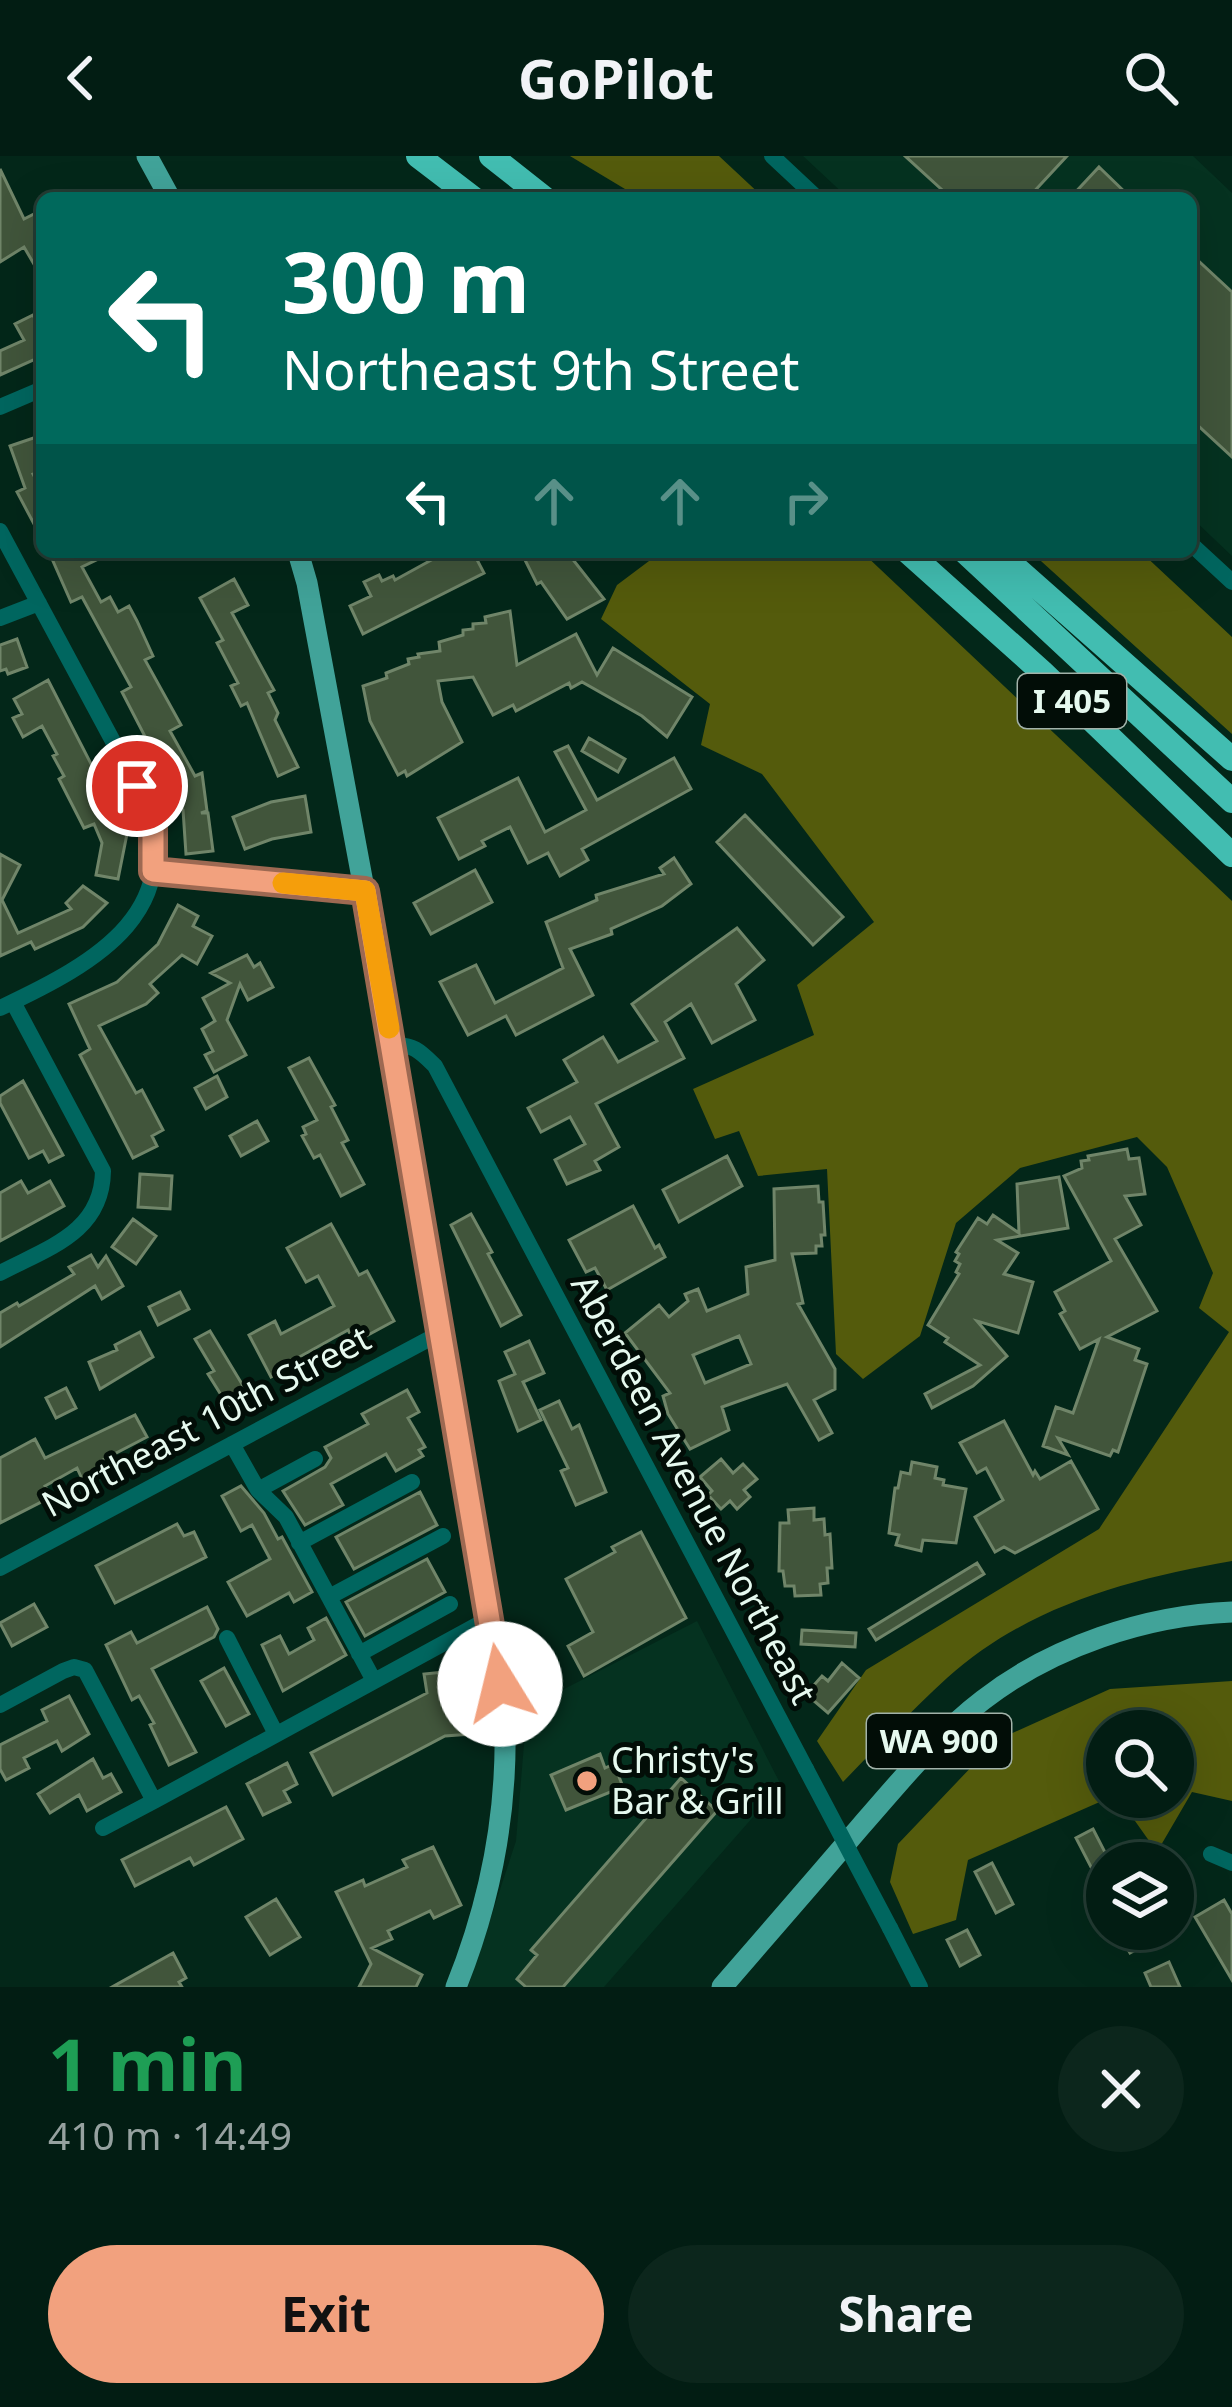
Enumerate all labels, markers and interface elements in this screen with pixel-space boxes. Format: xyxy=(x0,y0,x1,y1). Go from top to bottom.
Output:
text: GoPilot xyxy=(518,41,714,115)
icon: back xyxy=(48,45,114,111)
icon: search xyxy=(1118,45,1184,111)
text: 300 m xyxy=(282,223,530,338)
icon: left xyxy=(84,240,240,396)
text: Northeast 9th Street xyxy=(282,332,800,406)
icon: left xyxy=(395,468,461,534)
icon: ahead xyxy=(521,468,587,534)
icon: ahead xyxy=(647,468,713,534)
icon: right xyxy=(773,468,839,534)
road number: I 405 xyxy=(1018,674,1126,728)
pin xyxy=(86,735,188,837)
icon: arrive xyxy=(104,753,170,819)
street label: Aberdeen Avenue Northeast xyxy=(560,1265,829,1712)
street label: Northeast 10th Street xyxy=(33,1313,379,1528)
position arrow xyxy=(437,1621,563,1747)
map controls xyxy=(1086,1710,1194,1950)
button: search xyxy=(1086,1710,1194,1818)
road number: WA 900 xyxy=(867,1714,1011,1768)
place label: Christy's Bar & Grill xyxy=(611,1735,783,1825)
marker: Christy's Bar & Grill xyxy=(574,1768,600,1794)
button: layers xyxy=(1086,1842,1194,1950)
text: 1 min xyxy=(48,2014,246,2112)
button: close xyxy=(1058,2026,1184,2152)
text: 410 m · 14:49 xyxy=(48,2108,292,2161)
button: Exit xyxy=(48,2245,604,2383)
button: Share xyxy=(628,2245,1184,2383)

